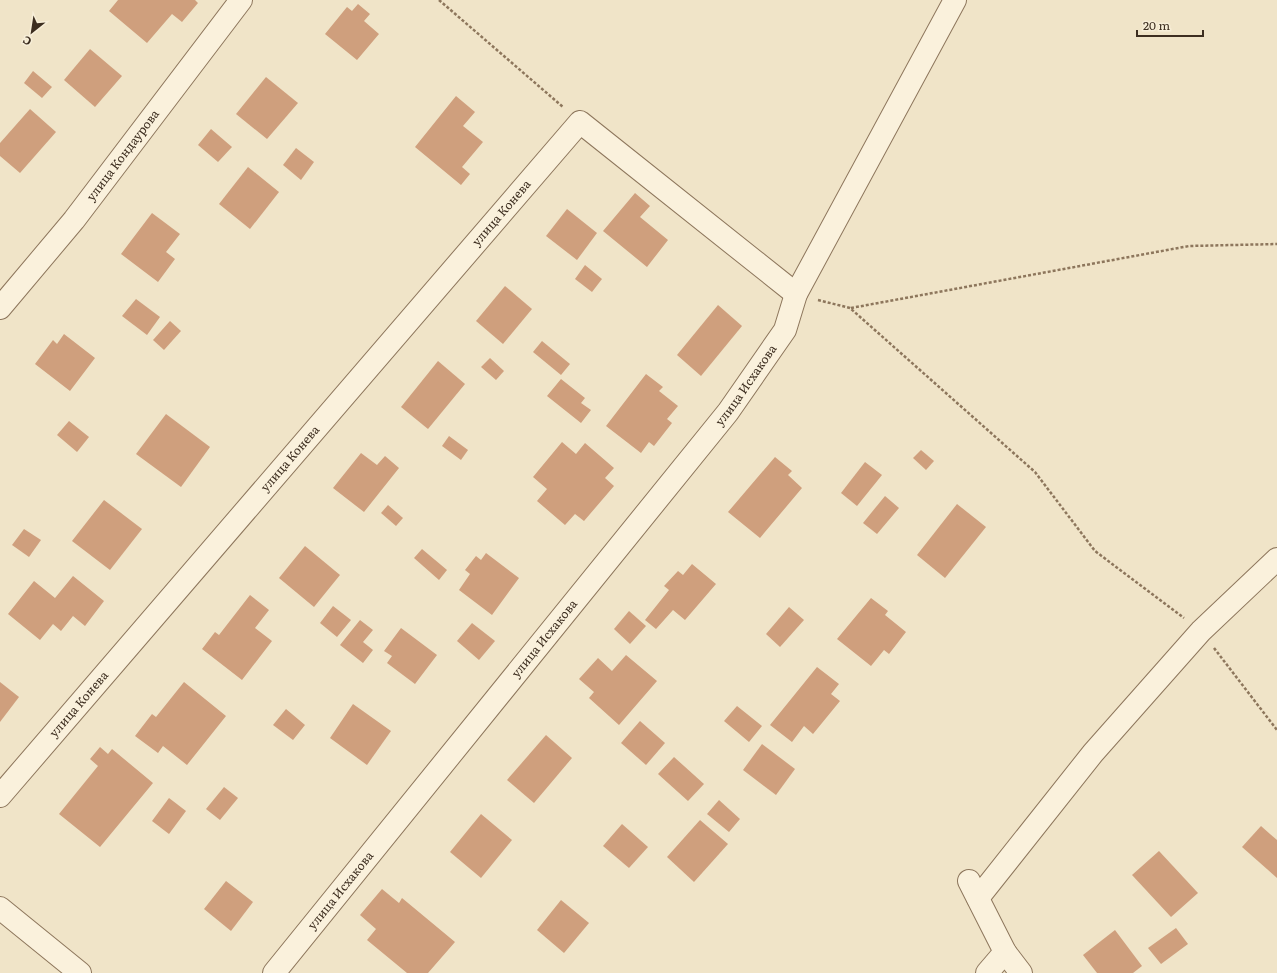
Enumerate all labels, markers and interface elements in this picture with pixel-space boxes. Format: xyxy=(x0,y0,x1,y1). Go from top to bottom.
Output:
north arrow xyxy=(12,12,52,52)
scale bar xyxy=(1137,12,1203,38)
text: 20 m xyxy=(1143,16,1170,34)
text: С xyxy=(19,33,34,50)
street label: улица Кондаурова xyxy=(82,105,163,204)
street label: улица Конева xyxy=(467,175,535,250)
street label: улица Исхакова xyxy=(710,340,781,429)
street label: улица Конева xyxy=(256,420,324,495)
street label: улица Исхакова xyxy=(507,595,581,681)
street label: улица Конева xyxy=(44,666,112,741)
street label: улица Исхакова xyxy=(303,847,377,933)

